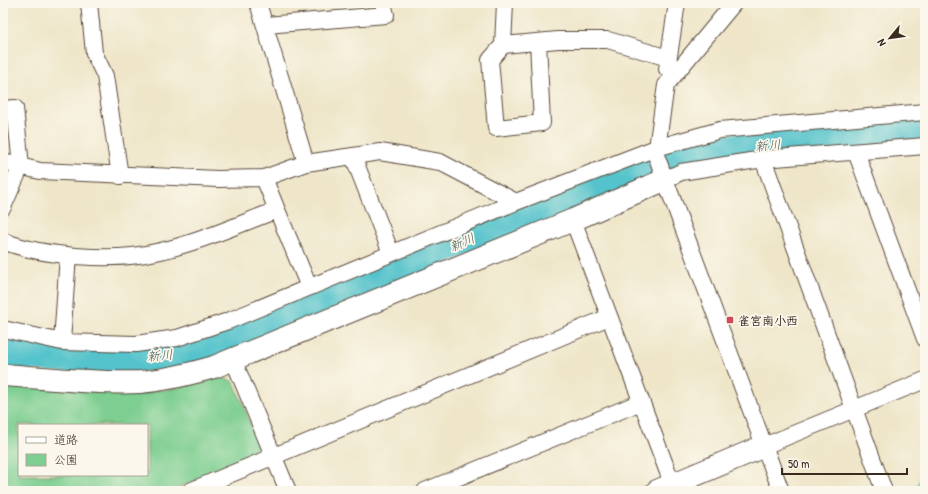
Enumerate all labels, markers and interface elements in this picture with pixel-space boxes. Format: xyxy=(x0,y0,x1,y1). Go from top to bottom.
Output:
north arrow xyxy=(870,18,910,58)
text: N xyxy=(874,37,889,49)
water label: 新川 xyxy=(754,135,782,155)
water label: 新川 xyxy=(447,229,477,255)
place label: 雀宮南小西 xyxy=(738,312,798,329)
marker: 雀宮南小西 xyxy=(725,315,735,325)
water label: 新川 xyxy=(146,345,174,365)
legend xyxy=(18,424,148,476)
text: 道路 xyxy=(54,431,78,448)
scale bar xyxy=(782,450,907,476)
text: 公園 xyxy=(54,451,78,468)
text: 50 m xyxy=(788,455,809,472)

